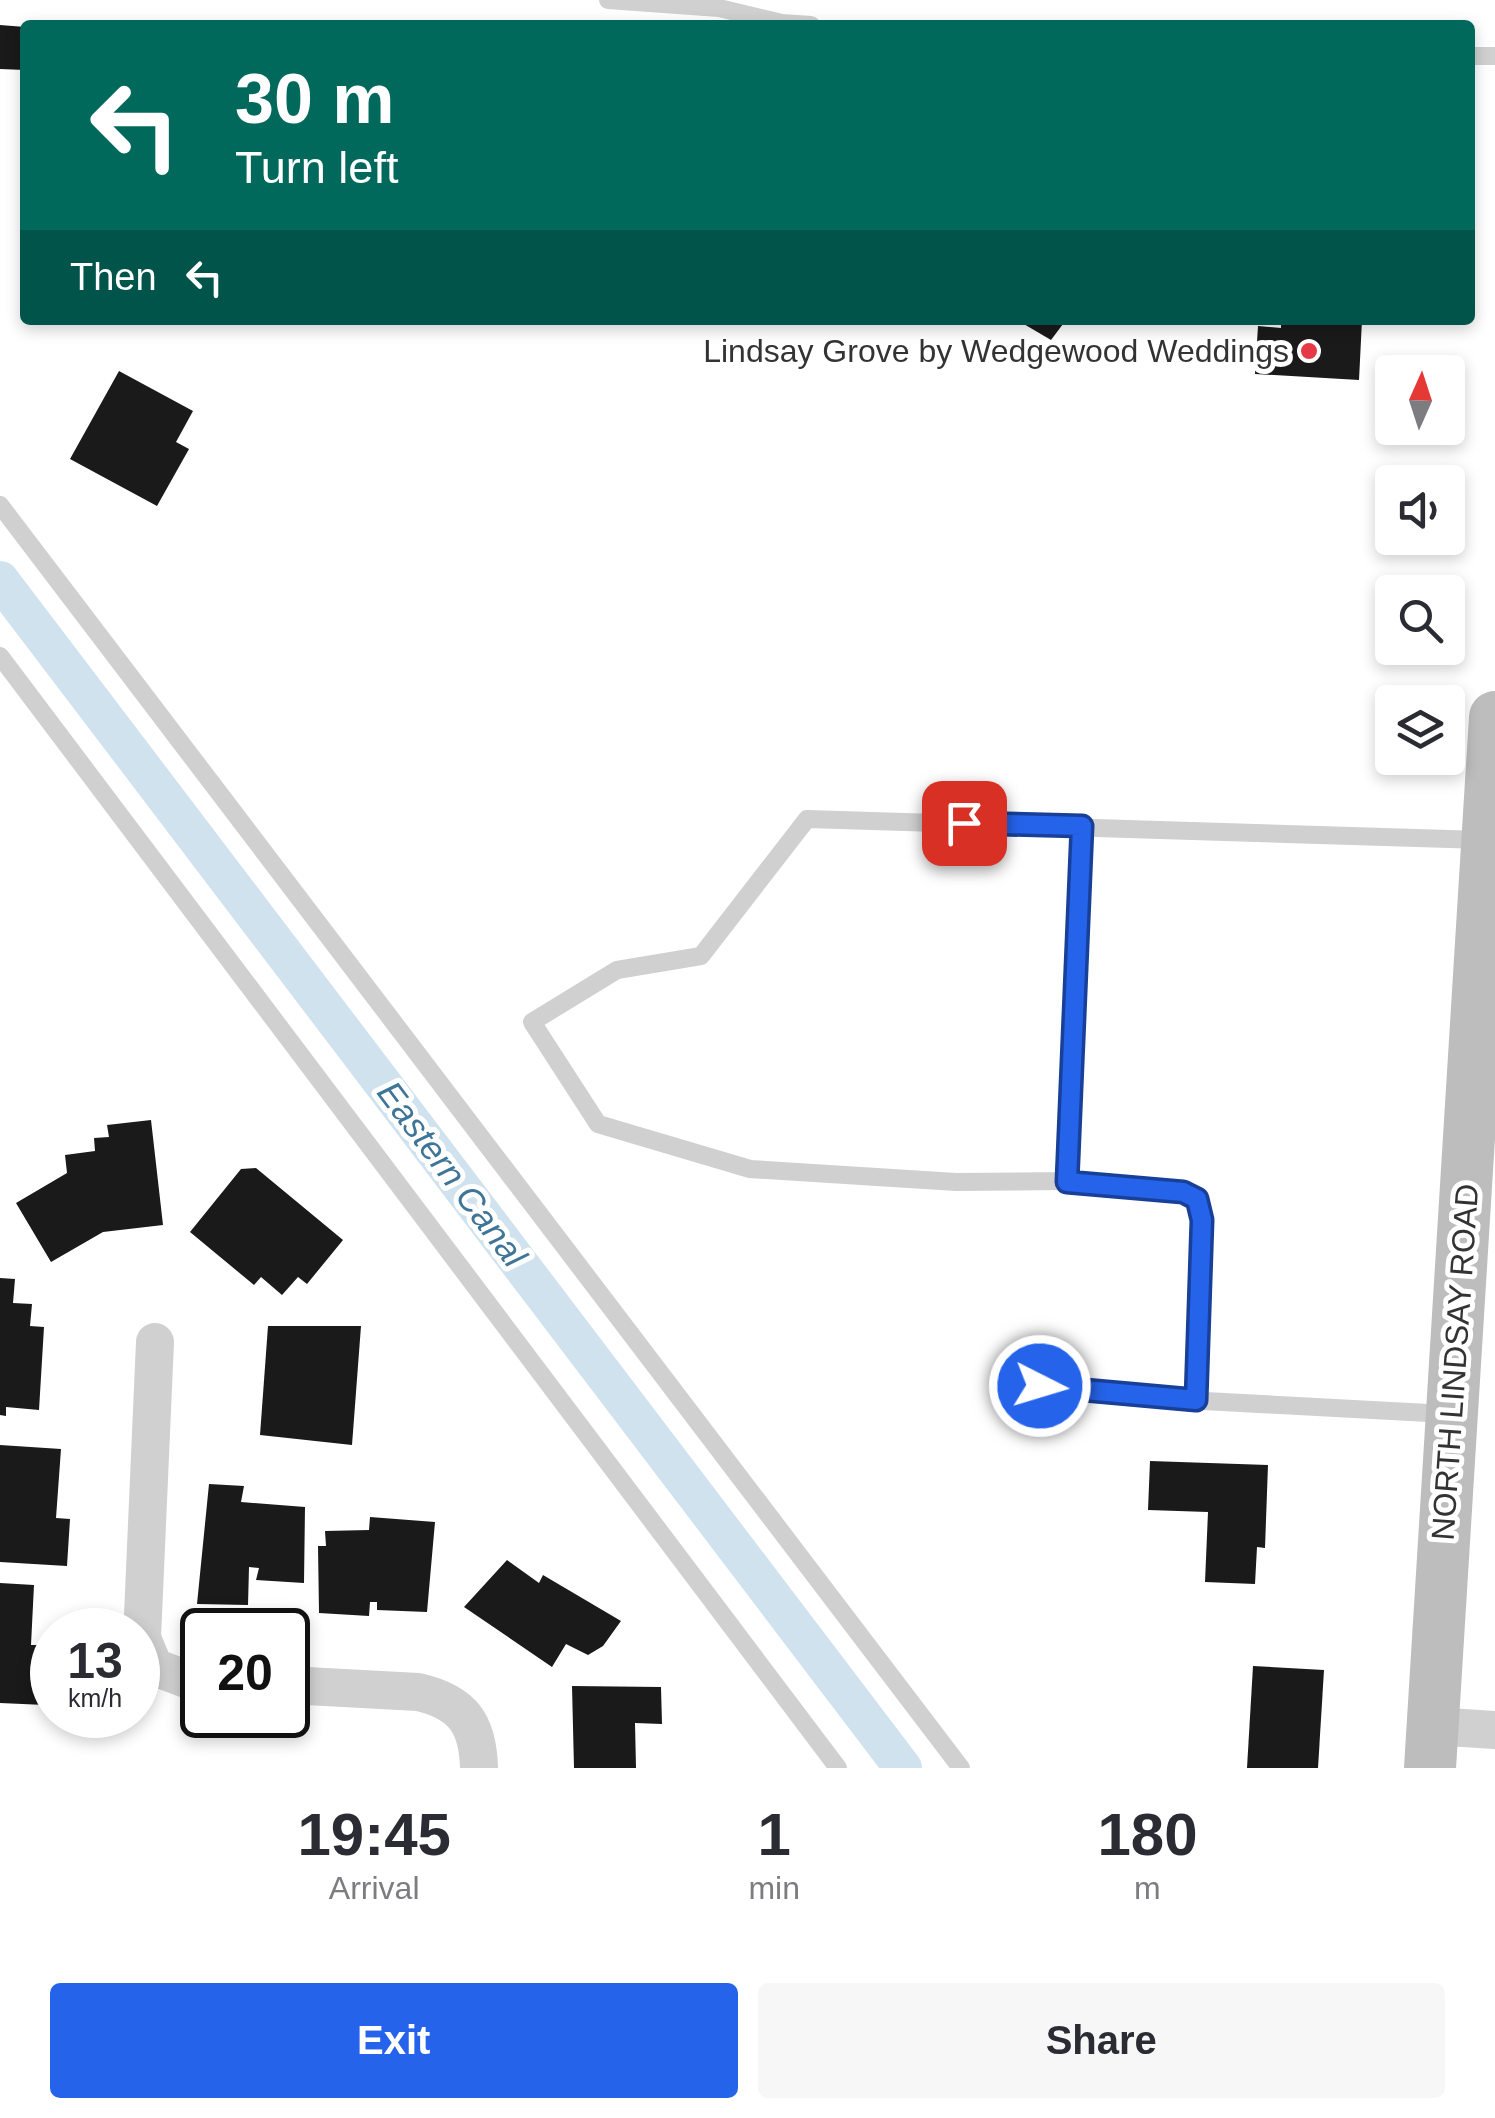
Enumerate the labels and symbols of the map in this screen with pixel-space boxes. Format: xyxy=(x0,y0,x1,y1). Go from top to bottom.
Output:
place label: Lindsay Grove by Wedgewood Weddings xyxy=(703,333,1289,369)
marker: Lindsay Grove by Wedgewood Weddings xyxy=(1298,340,1320,362)
north arrow xyxy=(1375,355,1465,445)
pin xyxy=(922,781,1007,866)
water label: Eastern Canal xyxy=(370,1073,535,1275)
street label: NORTH LINDSAY ROAD xyxy=(1425,1182,1485,1542)
position arrow xyxy=(988,1334,1092,1438)
speed limit sign: 20 xyxy=(180,1608,310,1738)

